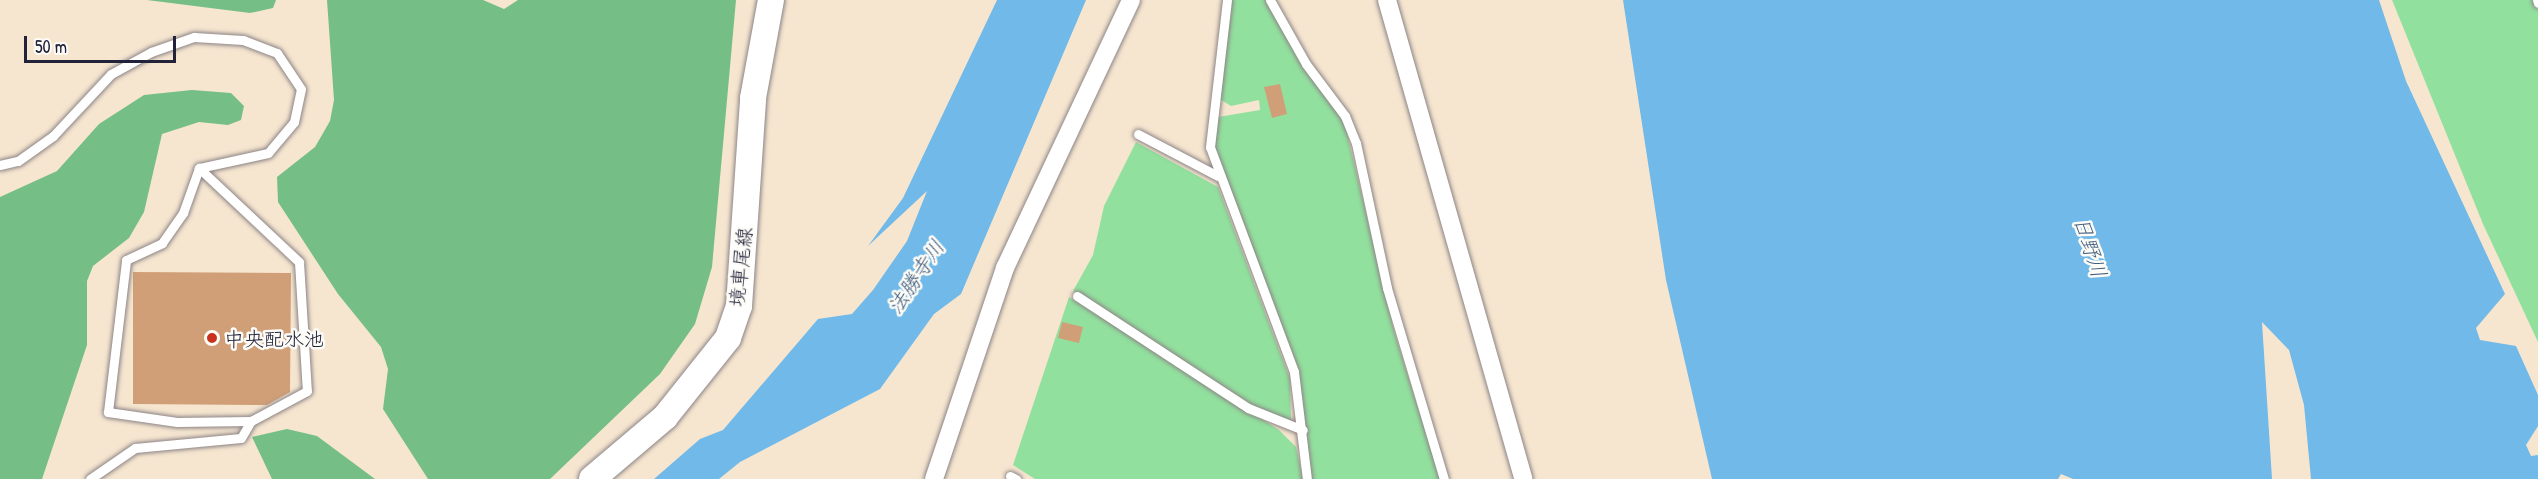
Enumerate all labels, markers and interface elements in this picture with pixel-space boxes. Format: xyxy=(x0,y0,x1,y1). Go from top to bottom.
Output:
scale bar xyxy=(27,24,178,62)
text: 50 m xyxy=(35,34,67,59)
water label: 日野川 xyxy=(2068,213,2112,281)
street label: 境車尾線 xyxy=(724,226,756,308)
water label: 法勝寺川 xyxy=(882,235,950,319)
place label: 中央配水池 xyxy=(224,326,324,350)
marker: 中央配水池 xyxy=(205,331,219,345)

